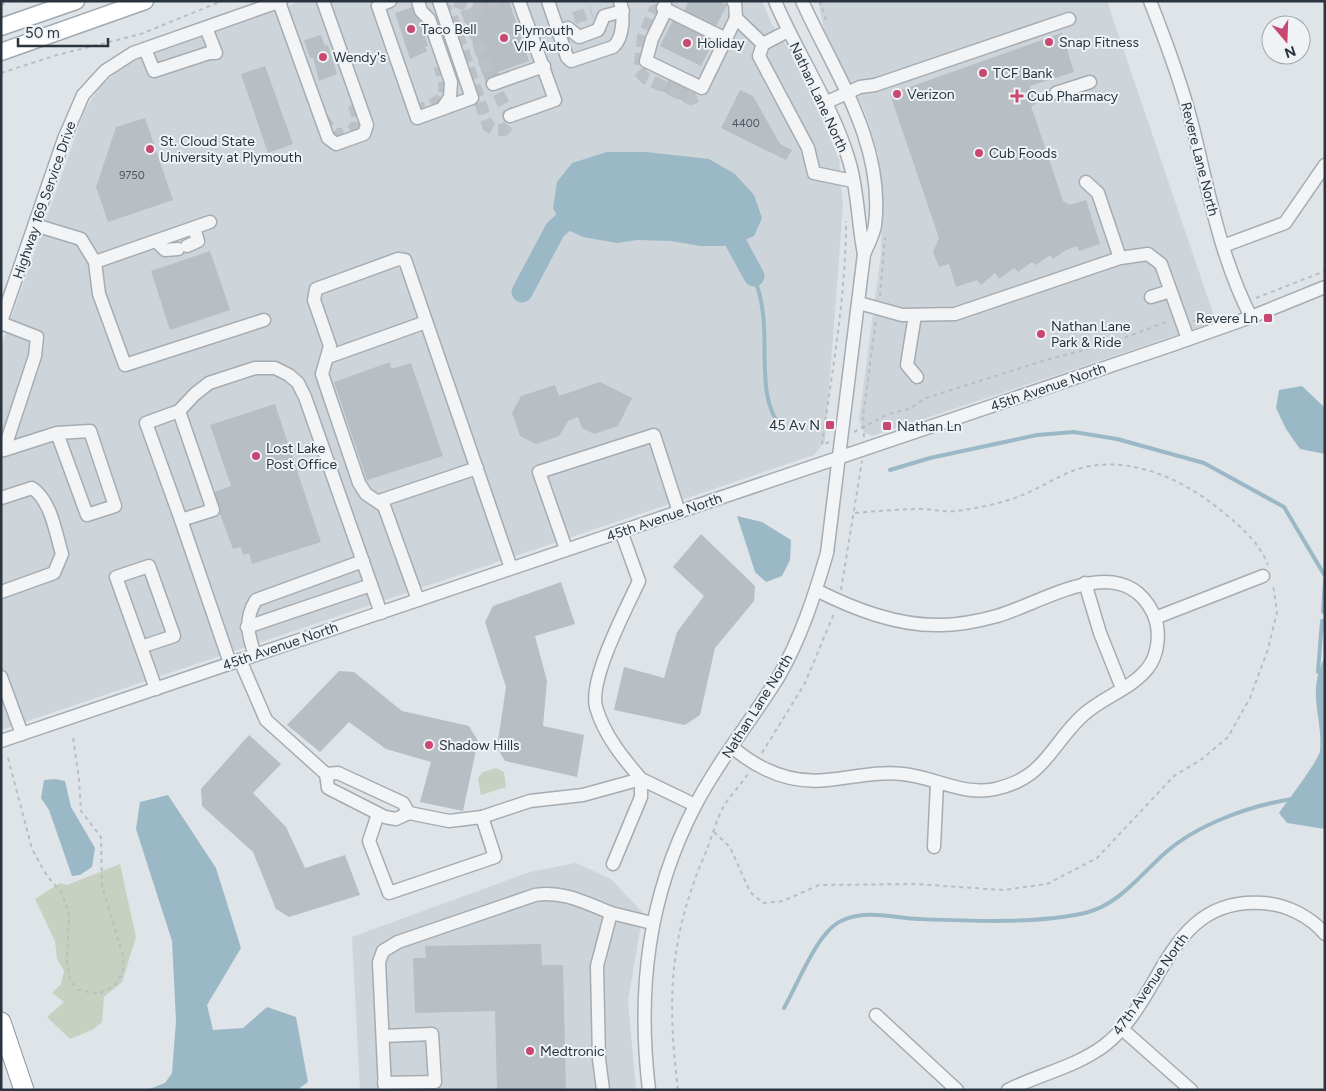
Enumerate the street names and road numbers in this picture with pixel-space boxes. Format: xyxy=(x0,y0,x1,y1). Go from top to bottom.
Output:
street label: Nathan Lane North xyxy=(786,39,852,155)
street label: Revere Lane North xyxy=(1177,100,1222,218)
street label: Highway 169 Service Drive xyxy=(9,119,80,281)
street label: 45th Avenue North xyxy=(988,360,1108,415)
street label: 45th Avenue North xyxy=(604,490,724,545)
street label: 45th Avenue North xyxy=(220,619,340,674)
street label: Nathan Lane North xyxy=(719,651,796,761)
street label: 47th Avenue North xyxy=(1109,930,1192,1038)

